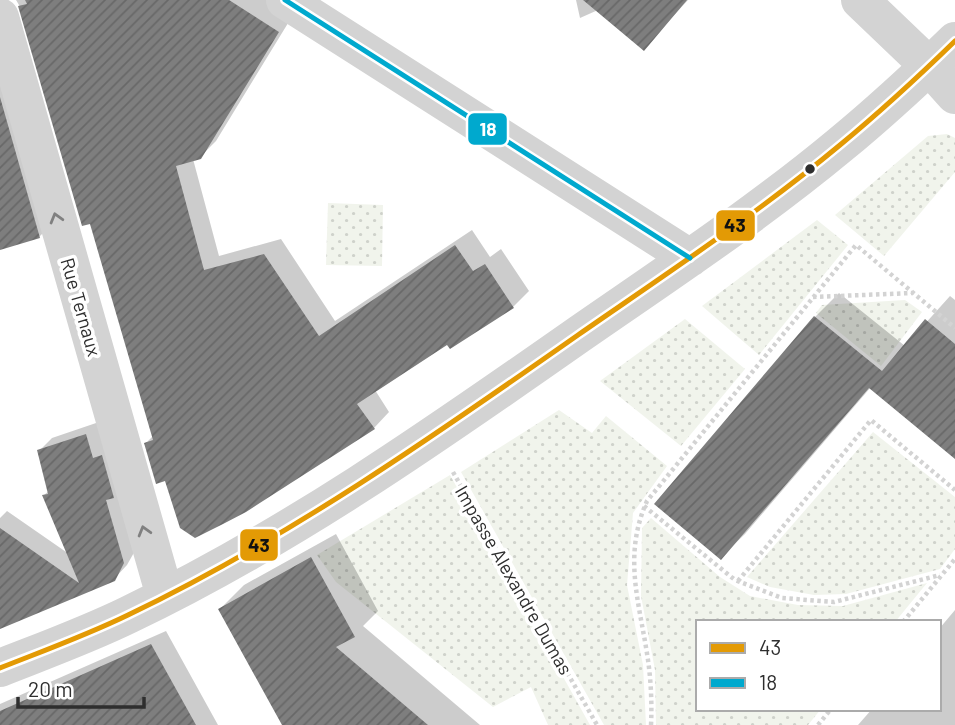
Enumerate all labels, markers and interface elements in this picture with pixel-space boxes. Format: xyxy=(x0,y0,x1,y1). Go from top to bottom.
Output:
line badge: 18 xyxy=(467,112,508,146)
text: 18 xyxy=(479,117,497,140)
unlabelled marker xyxy=(803,162,817,176)
line badge: 43 xyxy=(715,209,756,242)
one-way arrow xyxy=(50,212,65,224)
text: 43 xyxy=(724,213,746,236)
street label: Rue Ternaux xyxy=(56,255,107,359)
street label: Impasse Alexandre Dumas xyxy=(451,481,578,678)
one-way arrow xyxy=(138,525,153,537)
line badge: 43 xyxy=(239,528,279,562)
text: 43 xyxy=(248,533,270,556)
legend xyxy=(696,620,941,711)
text: 43 xyxy=(759,634,781,659)
scale bar xyxy=(18,666,144,710)
text: 18 xyxy=(759,669,777,694)
text: 20 m xyxy=(28,676,73,701)

